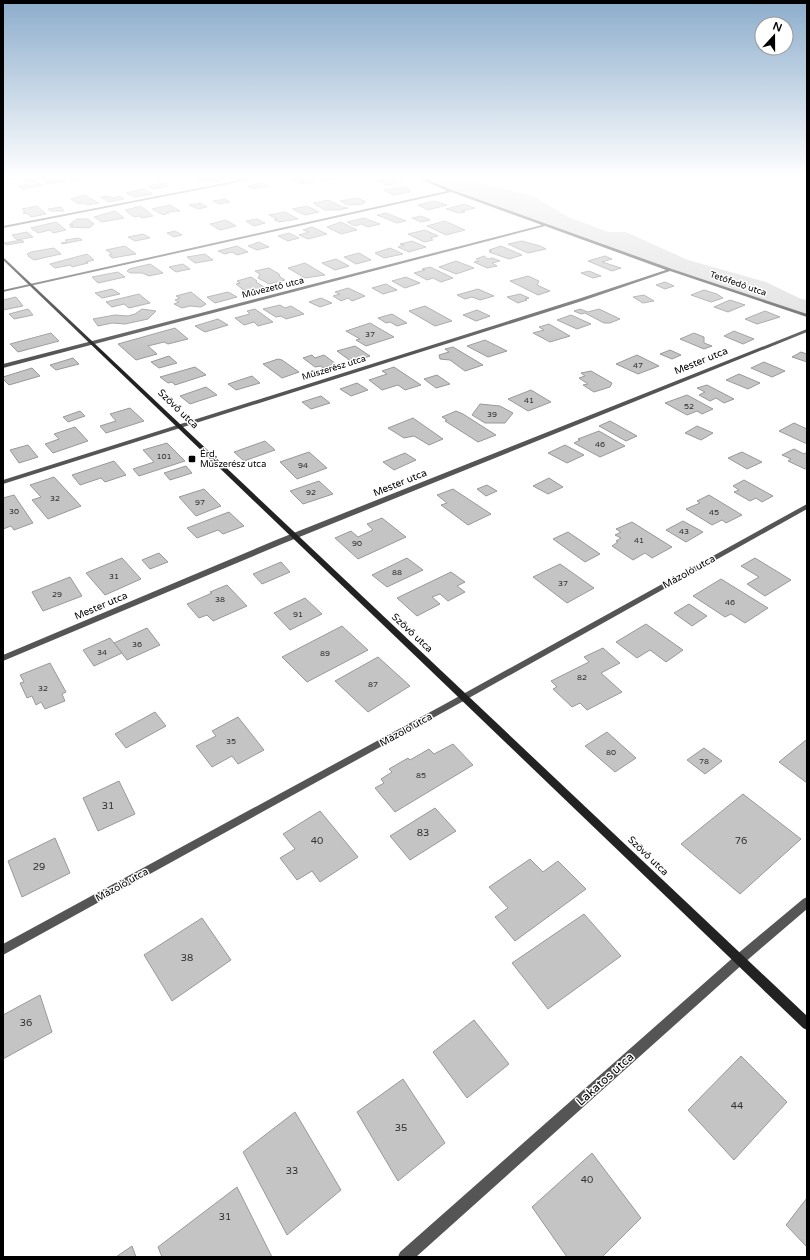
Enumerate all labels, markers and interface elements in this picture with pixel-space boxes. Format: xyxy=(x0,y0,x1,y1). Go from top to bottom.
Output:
north arrow xyxy=(754,16,794,56)
text: N xyxy=(771,19,784,35)
street label: Tetőfedő utca xyxy=(708,269,768,299)
street label: Művezető utca xyxy=(241,275,305,301)
house number: 37 xyxy=(365,330,375,339)
street label: Mester utca xyxy=(673,345,729,377)
street label: Műszerész utca xyxy=(301,353,367,383)
house number: 47 xyxy=(633,361,643,370)
street label: Szövő utca xyxy=(155,387,201,431)
house number: 41 xyxy=(524,396,534,405)
house number: 52 xyxy=(684,402,694,411)
house number: 39 xyxy=(487,410,497,419)
house number: 46 xyxy=(595,440,605,449)
place label: Érd, Műszerész utca xyxy=(200,448,266,470)
house number: 101 xyxy=(156,452,172,461)
marker: Érd, Műszerész utca xyxy=(187,454,197,464)
house number: 94 xyxy=(298,461,308,470)
street label: Mester utca xyxy=(372,467,428,499)
house number: 92 xyxy=(306,488,316,497)
house number: 32 xyxy=(50,494,60,503)
house number: 97 xyxy=(195,498,205,507)
house number: 30 xyxy=(9,507,19,516)
house number: 45 xyxy=(709,508,719,517)
house number: 43 xyxy=(679,527,689,536)
house number: 41 xyxy=(634,536,644,545)
house number: 90 xyxy=(352,539,362,548)
street label: Mázoló utca xyxy=(661,553,717,591)
house number: 88 xyxy=(392,568,402,577)
house number: 31 xyxy=(109,572,119,581)
house number: 37 xyxy=(558,579,568,588)
street label: Mester utca xyxy=(73,589,129,623)
house number: 29 xyxy=(52,590,62,599)
house number: 38 xyxy=(215,595,225,604)
house number: 46 xyxy=(725,598,735,607)
house number: 91 xyxy=(293,610,303,619)
street label: Szövő utca xyxy=(389,611,435,655)
house number: 36 xyxy=(132,640,142,649)
house number: 34 xyxy=(97,648,107,657)
house number: 89 xyxy=(320,649,330,658)
house number: 82 xyxy=(577,673,587,682)
house number: 87 xyxy=(368,680,378,689)
house number: 32 xyxy=(38,684,48,693)
street label: Mázoló utca xyxy=(378,711,434,749)
house number: 35 xyxy=(226,737,236,746)
house number: 80 xyxy=(606,748,616,757)
house number: 78 xyxy=(699,757,709,766)
house number: 85 xyxy=(416,771,426,780)
house number: 31 xyxy=(102,800,114,812)
house number: 83 xyxy=(417,827,429,839)
street label: Szövő utca xyxy=(625,834,671,878)
house number: 40 xyxy=(311,835,323,847)
house number: 76 xyxy=(735,835,747,847)
house number: 29 xyxy=(33,861,45,873)
street label: Mázoló utca xyxy=(94,866,150,904)
house number: 38 xyxy=(181,952,193,964)
house number: 36 xyxy=(20,1017,32,1029)
street label: Lakatos utca xyxy=(573,1050,637,1108)
house number: 44 xyxy=(731,1100,743,1112)
house number: 35 xyxy=(395,1122,407,1134)
house number: 33 xyxy=(286,1165,298,1177)
house number: 40 xyxy=(581,1174,593,1186)
house number: 31 xyxy=(219,1211,231,1223)

